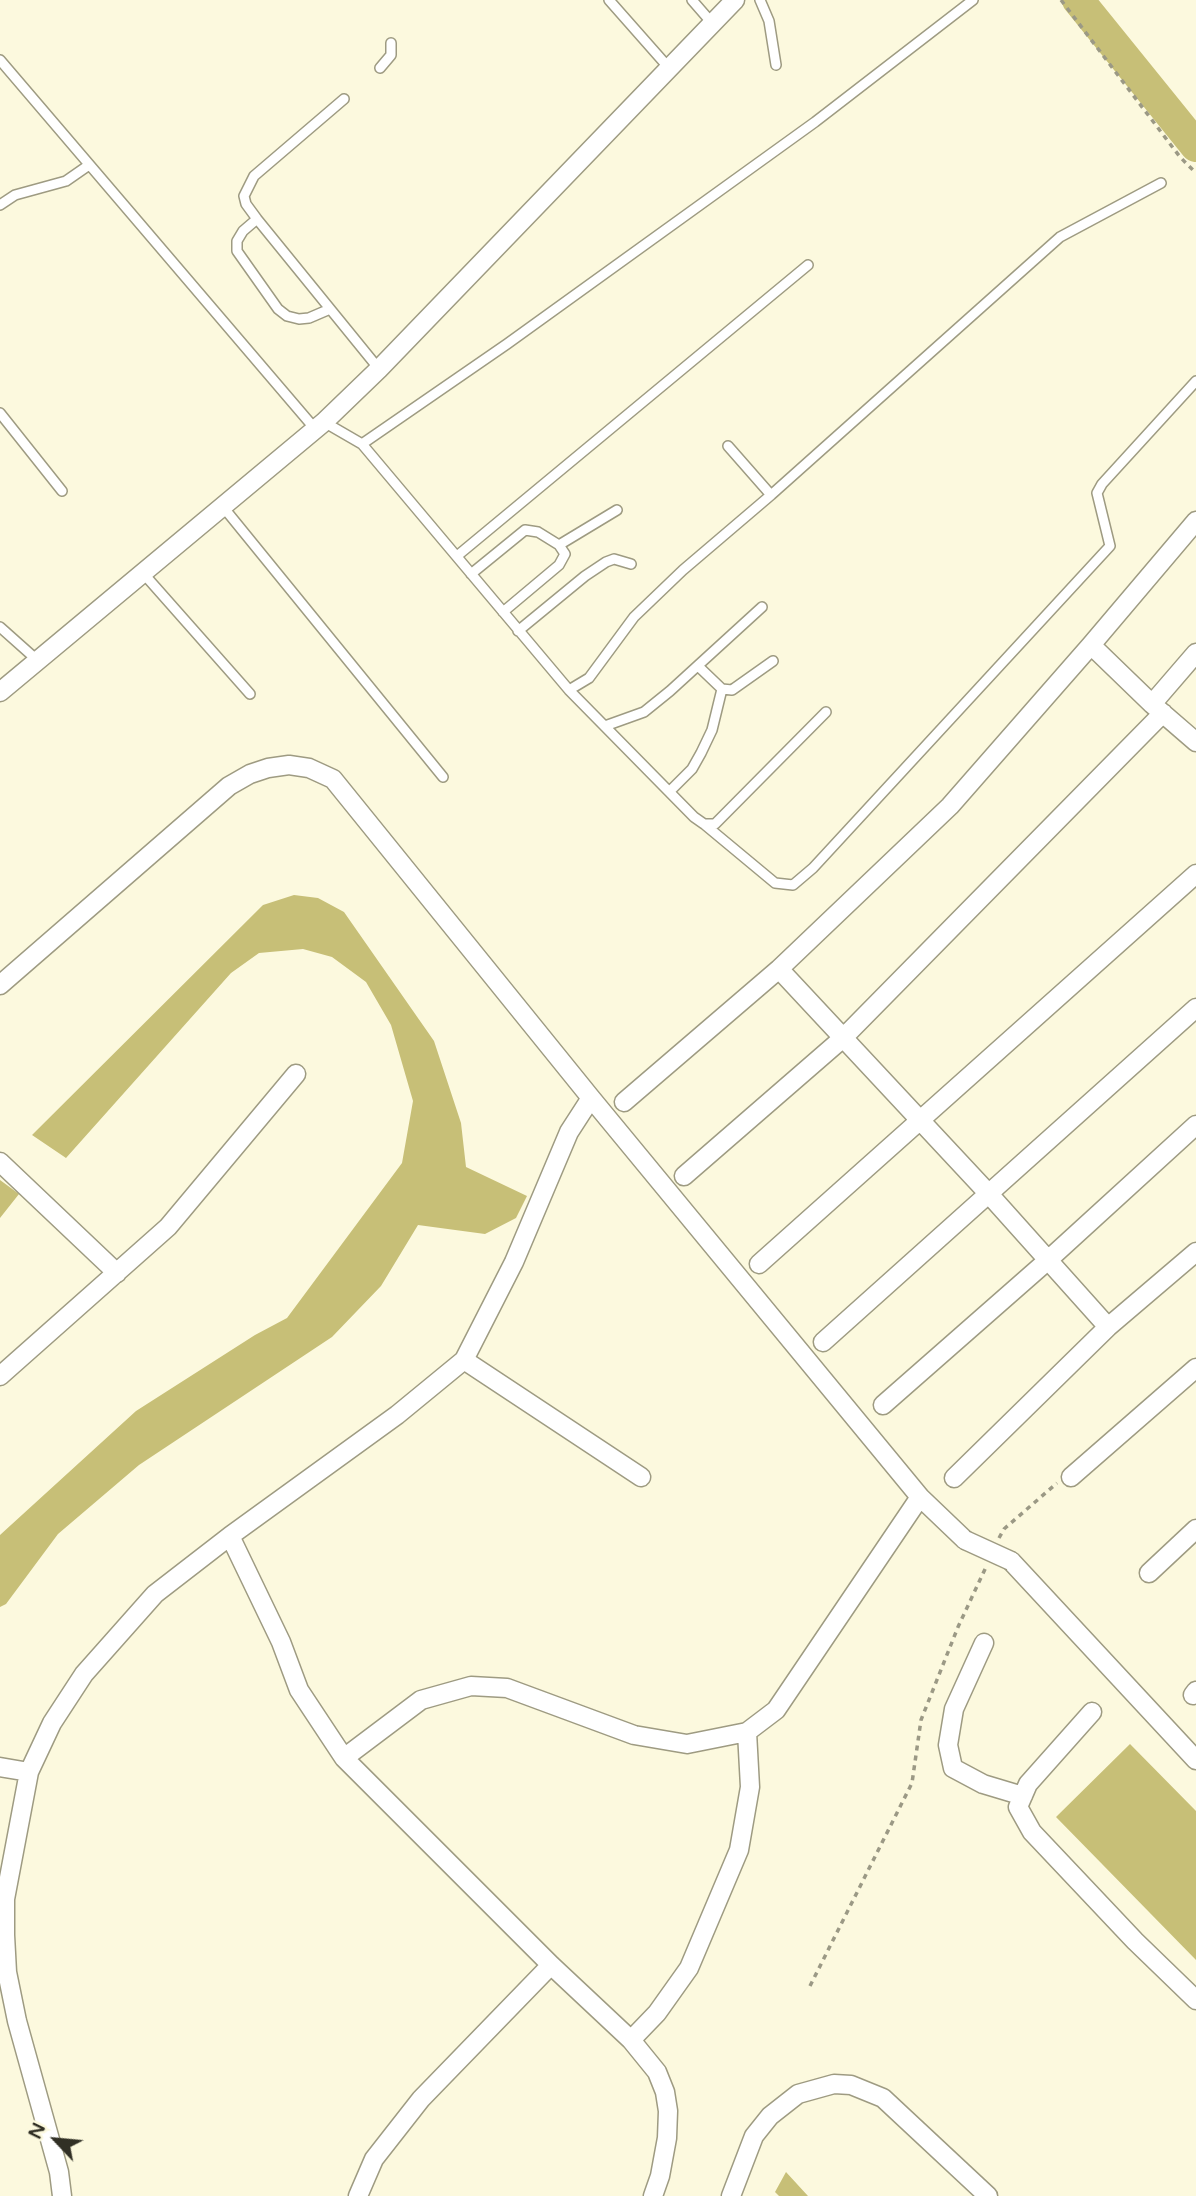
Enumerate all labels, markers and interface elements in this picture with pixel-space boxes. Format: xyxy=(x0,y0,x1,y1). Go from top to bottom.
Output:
north arrow xyxy=(21,2105,91,2175)
text: N xyxy=(24,2119,50,2142)

